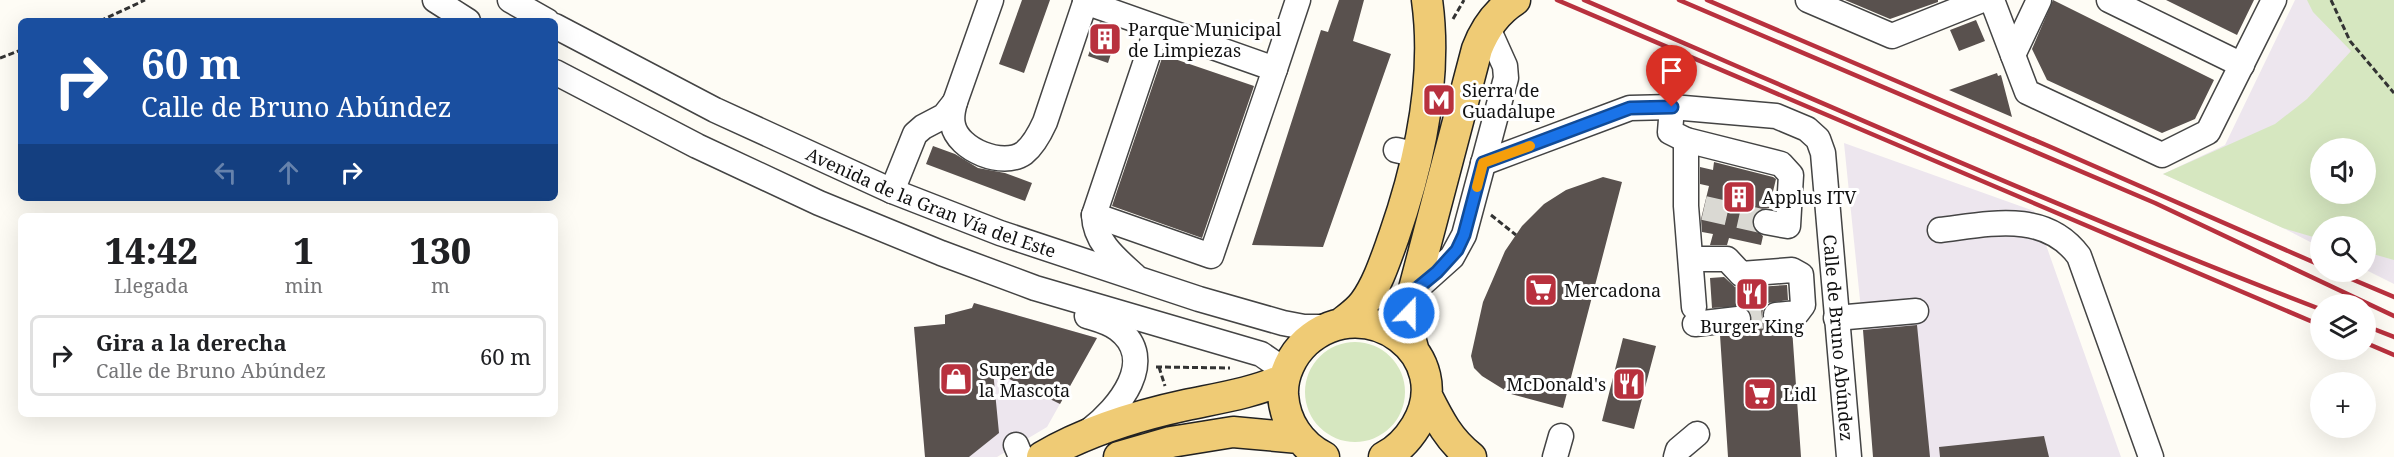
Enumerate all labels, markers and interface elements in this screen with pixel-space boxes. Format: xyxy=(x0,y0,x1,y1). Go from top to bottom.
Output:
place label: Parque Municipal de Limpiezas xyxy=(1128,17,1282,62)
building icon: Parque Municipal de Limpiezas xyxy=(1087,21,1123,57)
text: 60 m xyxy=(141,34,241,91)
icon: right xyxy=(42,42,120,120)
pin xyxy=(1646,45,1697,107)
icon: arrive xyxy=(1655,54,1688,87)
place label: Sierra de Guadalupe xyxy=(1462,78,1555,123)
metro station icon: Sierra de Guadalupe xyxy=(1421,82,1457,118)
text: Calle de Bruno Abúndez xyxy=(141,88,452,125)
map controls xyxy=(2310,138,2376,438)
button: sound xyxy=(2310,138,2376,204)
street label: Avenida de la Gran Vía del Este xyxy=(802,141,1059,263)
icon: left xyxy=(209,156,242,189)
icon: ahead xyxy=(272,156,305,189)
icon: right xyxy=(335,156,368,189)
building icon: Applus ITV xyxy=(1721,179,1757,215)
place label: Applus ITV xyxy=(1762,185,1857,209)
button: search xyxy=(2310,216,2376,282)
text: 14:42 xyxy=(105,226,198,275)
text: 1 xyxy=(294,226,314,275)
text: 130 xyxy=(410,226,471,275)
street label: Calle de Bruno Abúndez xyxy=(1818,233,1860,442)
text: Llegada xyxy=(114,272,189,299)
text: min xyxy=(285,272,323,299)
text: m xyxy=(431,272,450,299)
supermarket icon: Mercadona xyxy=(1523,272,1559,308)
restaurant icon: Burger King xyxy=(1734,276,1770,312)
place label: Mercadona xyxy=(1564,278,1661,302)
position arrow xyxy=(1377,281,1441,345)
button: layers xyxy=(2310,294,2376,360)
place label: Burger King xyxy=(1700,314,1804,338)
text: Gira a la derecha xyxy=(96,327,287,357)
icon: right xyxy=(45,339,78,372)
text: 60 m xyxy=(480,341,531,371)
text: Calle de Bruno Abúndez xyxy=(96,357,326,384)
place label: Super de la Mascota xyxy=(979,357,1070,402)
shop icon: Super de la Mascota xyxy=(938,361,974,397)
restaurant icon: McDonald's xyxy=(1611,366,1647,402)
place label: McDonald's xyxy=(1506,372,1606,396)
button: + xyxy=(2310,372,2376,438)
supermarket icon: Lidl xyxy=(1742,376,1778,412)
place label: Lidl xyxy=(1783,382,1817,406)

